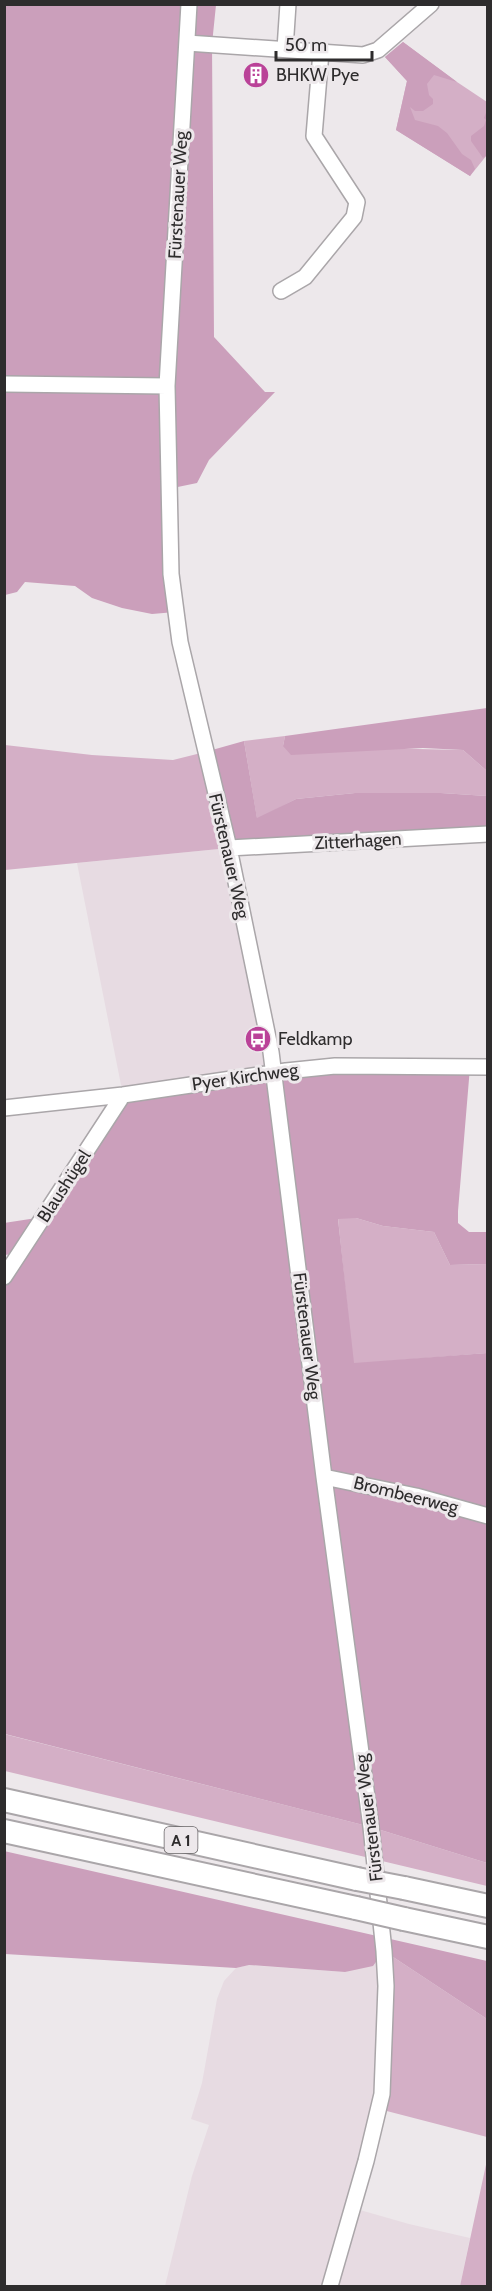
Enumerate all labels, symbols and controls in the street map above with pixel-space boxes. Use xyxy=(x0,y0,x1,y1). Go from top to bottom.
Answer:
scale bar xyxy=(276,24,372,62)
text: 50 m xyxy=(285,34,327,56)
building icon: BHKW Pye xyxy=(241,60,271,90)
place label: BHKW Pye xyxy=(276,64,359,86)
street label: Fürstenauer Weg xyxy=(164,129,192,260)
street label: Fürstenauer Weg xyxy=(204,791,254,922)
street label: Zitterhagen xyxy=(314,828,402,854)
bus stop icon: Feldkamp xyxy=(243,1024,273,1054)
place label: Feldkamp xyxy=(278,1028,352,1050)
street label: Pyer Kirchweg xyxy=(190,1059,301,1095)
street label: Blaushügel xyxy=(32,1145,96,1226)
street label: Fürstenauer Weg xyxy=(288,1271,326,1402)
street label: Brombeerweg xyxy=(351,1471,462,1519)
street label: Fürstenauer Weg xyxy=(350,1752,388,1883)
road number: A 1 xyxy=(164,1827,198,1853)

